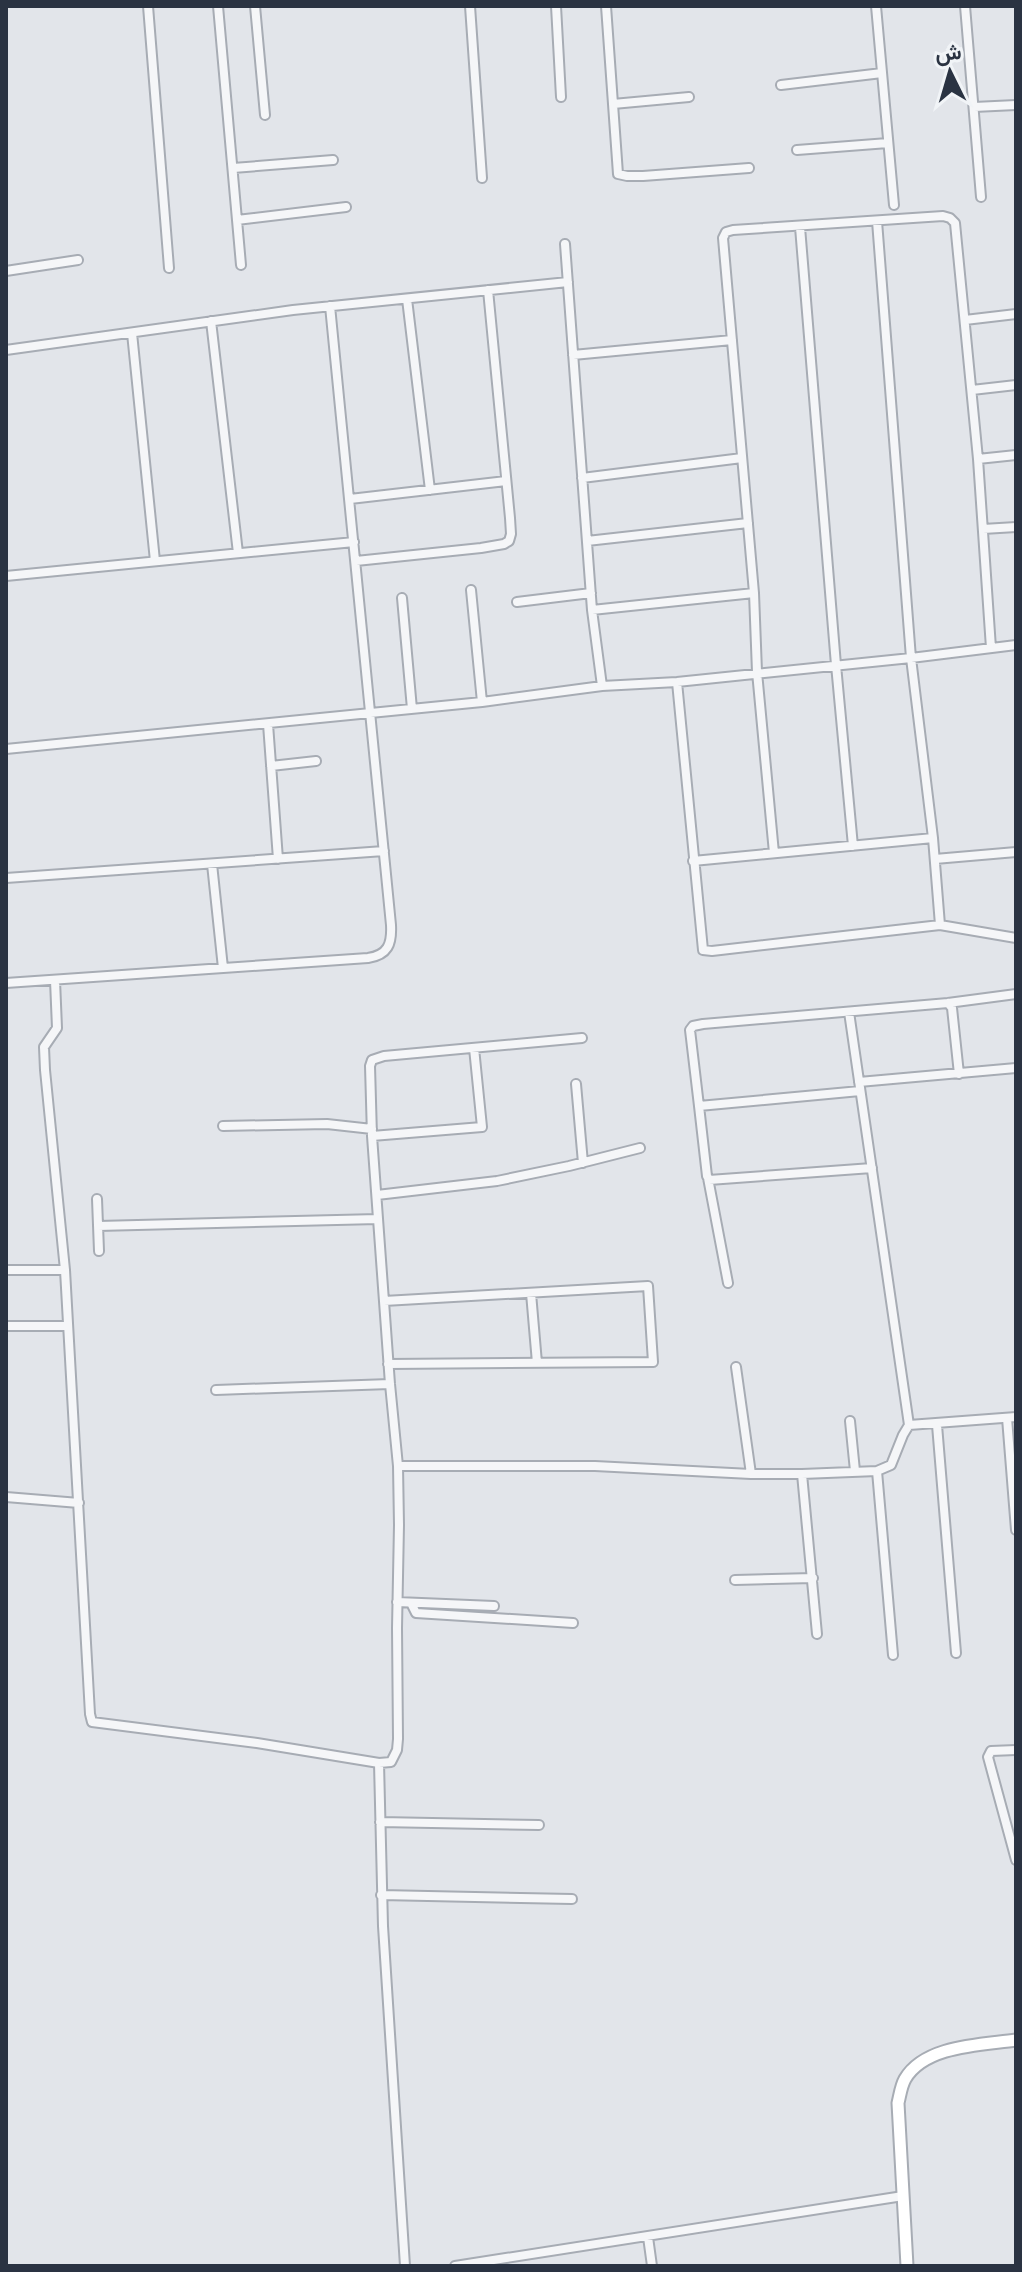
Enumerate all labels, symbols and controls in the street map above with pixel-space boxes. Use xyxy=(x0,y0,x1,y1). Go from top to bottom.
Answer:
north arrow xyxy=(910,32,990,112)
text: ش xyxy=(934,38,963,67)

